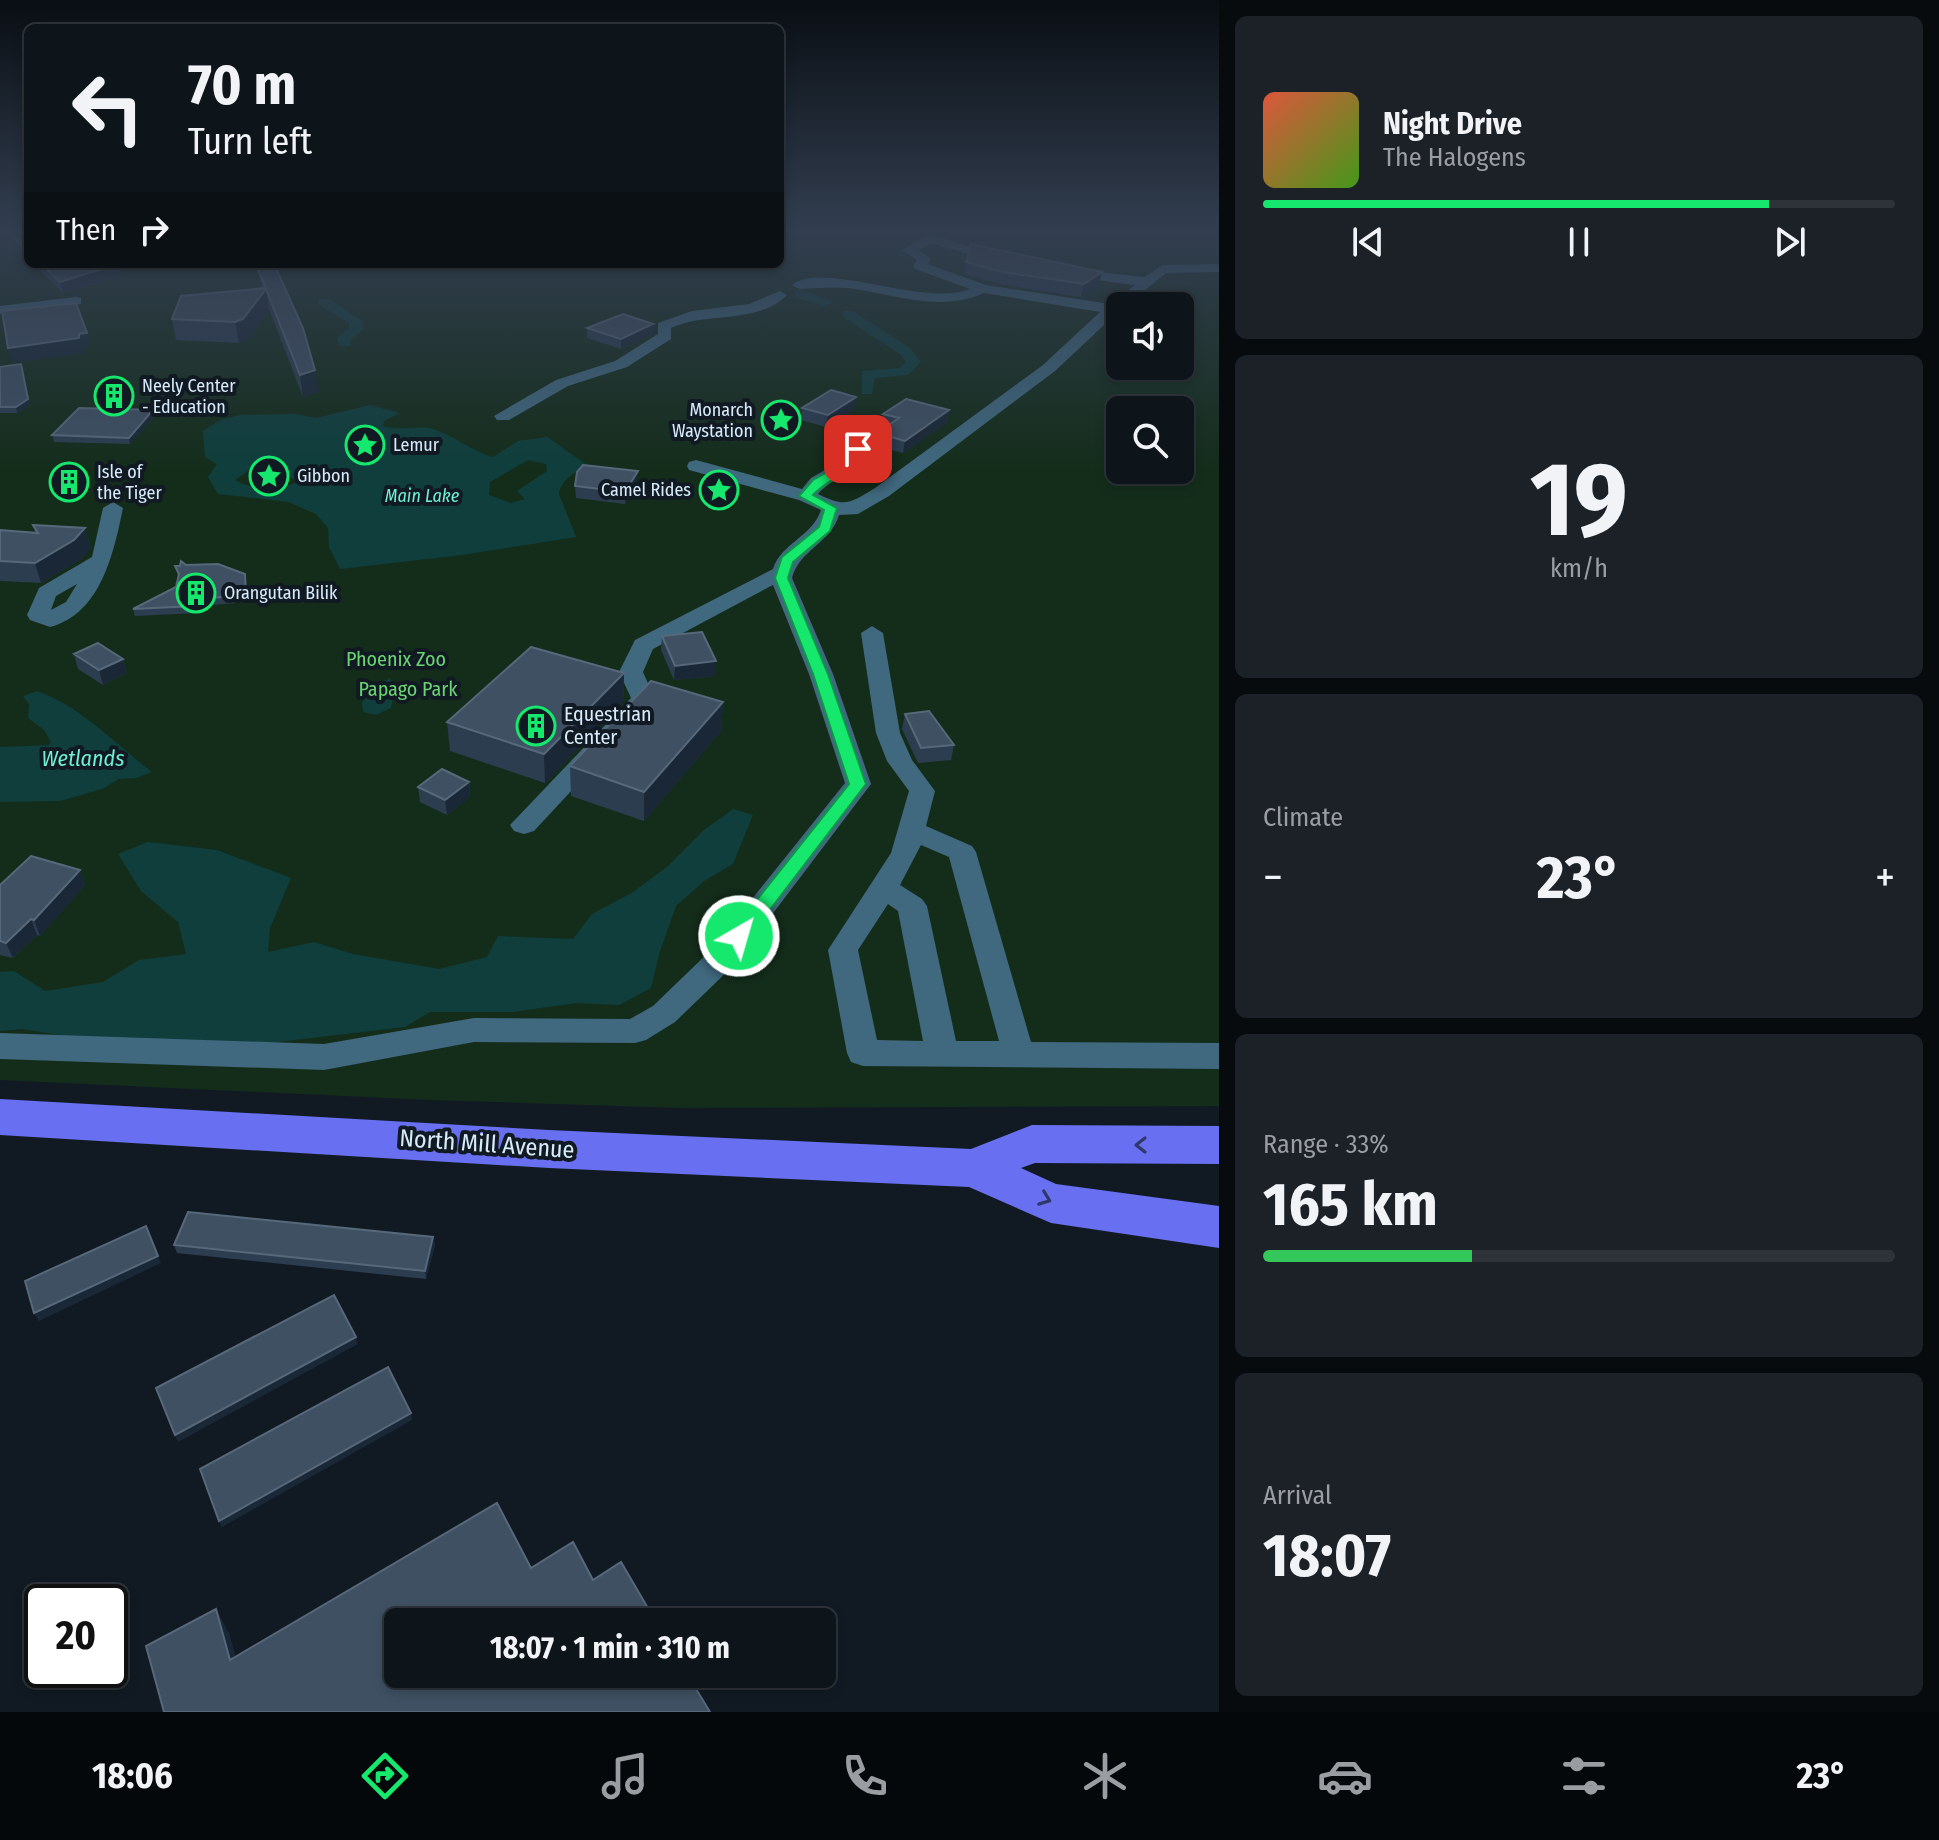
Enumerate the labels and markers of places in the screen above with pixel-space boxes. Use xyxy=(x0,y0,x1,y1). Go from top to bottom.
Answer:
building icon: Neely Center - Education xyxy=(93,375,135,417)
place label: Neely Center - Education xyxy=(142,375,236,418)
place label: Monarch Waystation xyxy=(672,399,753,442)
place icon: Monarch Waystation xyxy=(760,399,802,441)
pin xyxy=(824,415,892,483)
place icon: Lemur xyxy=(344,424,386,466)
place label: Lemur xyxy=(393,434,440,456)
place icon: Gibbon xyxy=(248,455,290,497)
building icon: Isle of the Tiger xyxy=(48,461,90,503)
place label: Isle of the Tiger xyxy=(97,461,162,504)
place label: Gibbon xyxy=(297,465,350,487)
place icon: Camel Rides xyxy=(698,469,740,511)
place label: Camel Rides xyxy=(601,479,691,501)
building icon: Orangutan Bilik xyxy=(175,572,217,614)
place label: Orangutan Bilik xyxy=(224,582,338,604)
place label: Equestrian Center xyxy=(564,702,651,749)
building icon: Equestrian Center xyxy=(515,705,557,747)

